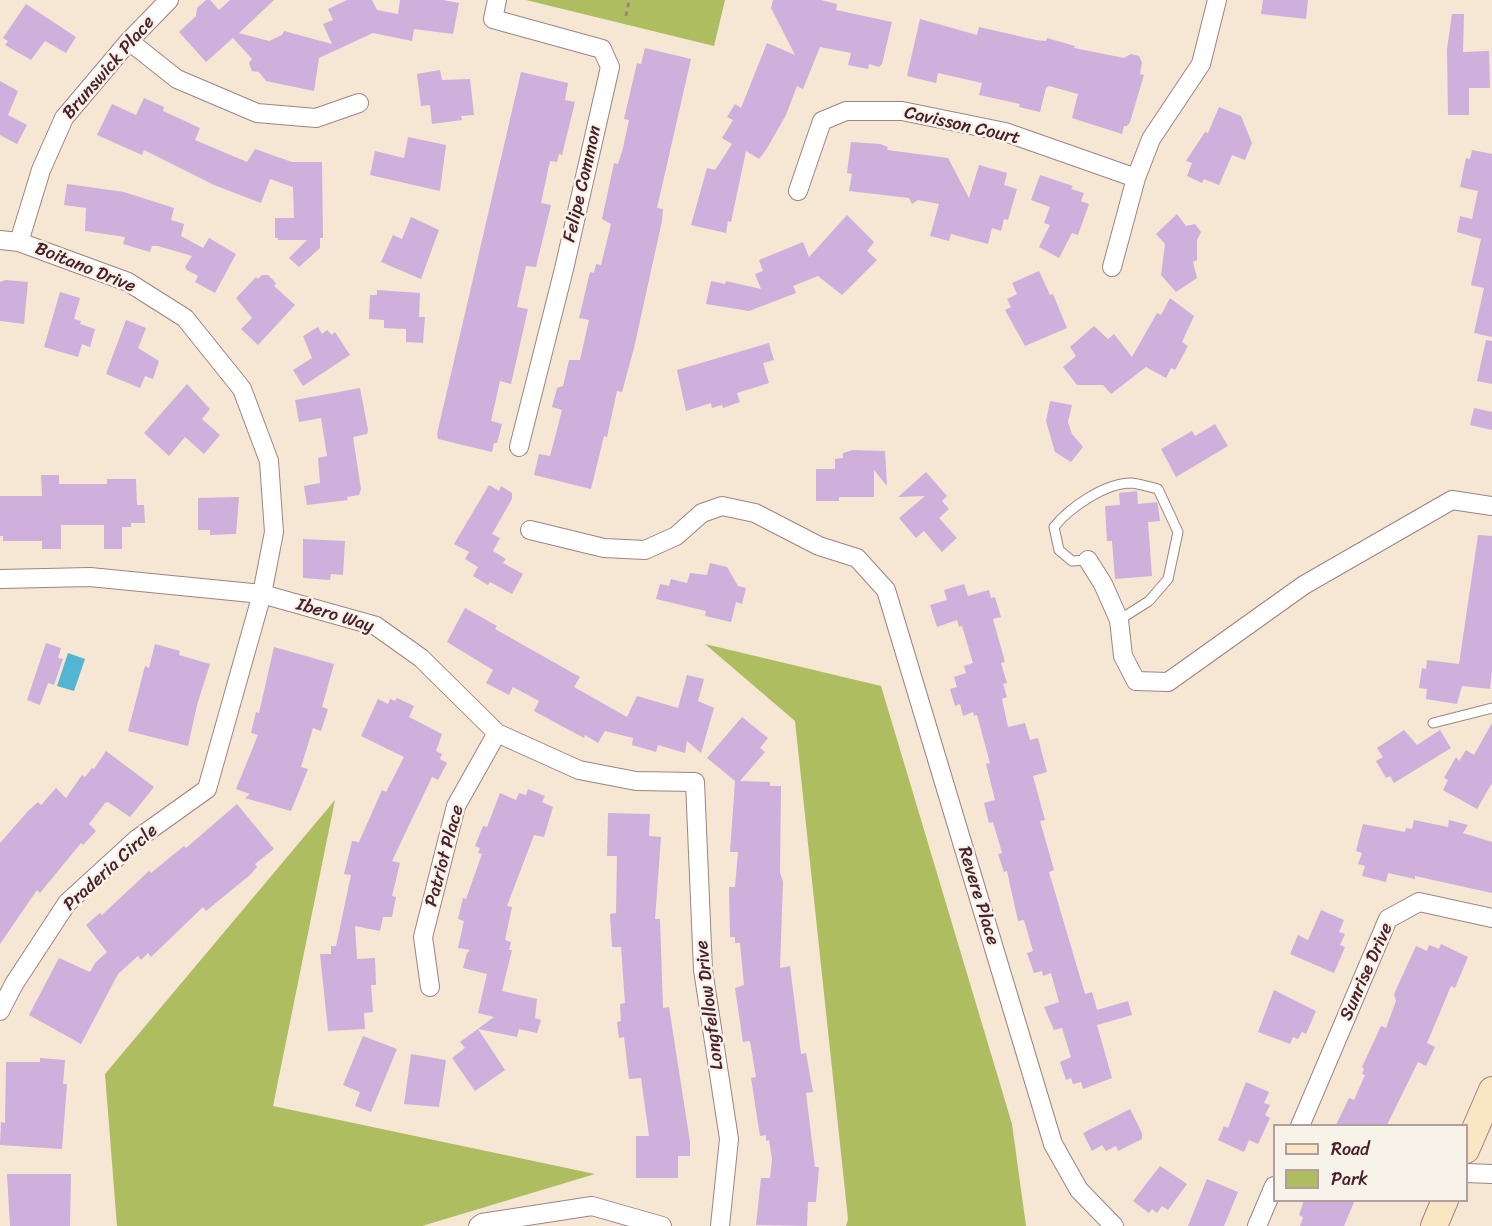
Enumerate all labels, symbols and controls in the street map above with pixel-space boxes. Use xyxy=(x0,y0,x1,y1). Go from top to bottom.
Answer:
street label: Brunswick Place xyxy=(58,12,160,124)
street label: Cavisson Court xyxy=(902,102,1022,150)
street label: Felipe Common xyxy=(559,124,607,244)
street label: Boitano Drive xyxy=(32,238,138,298)
street label: Ibero Way xyxy=(294,594,376,638)
street label: Patriot Place xyxy=(421,803,469,909)
street label: Praderia Circle xyxy=(60,820,162,916)
street label: Revere Place xyxy=(953,844,1003,948)
street label: Sunrise Drive xyxy=(1336,920,1398,1024)
street label: Longfellow Drive xyxy=(691,939,729,1071)
legend xyxy=(1273,1124,1468,1202)
text: Road xyxy=(1331,1133,1370,1165)
text: Park xyxy=(1331,1163,1368,1195)

